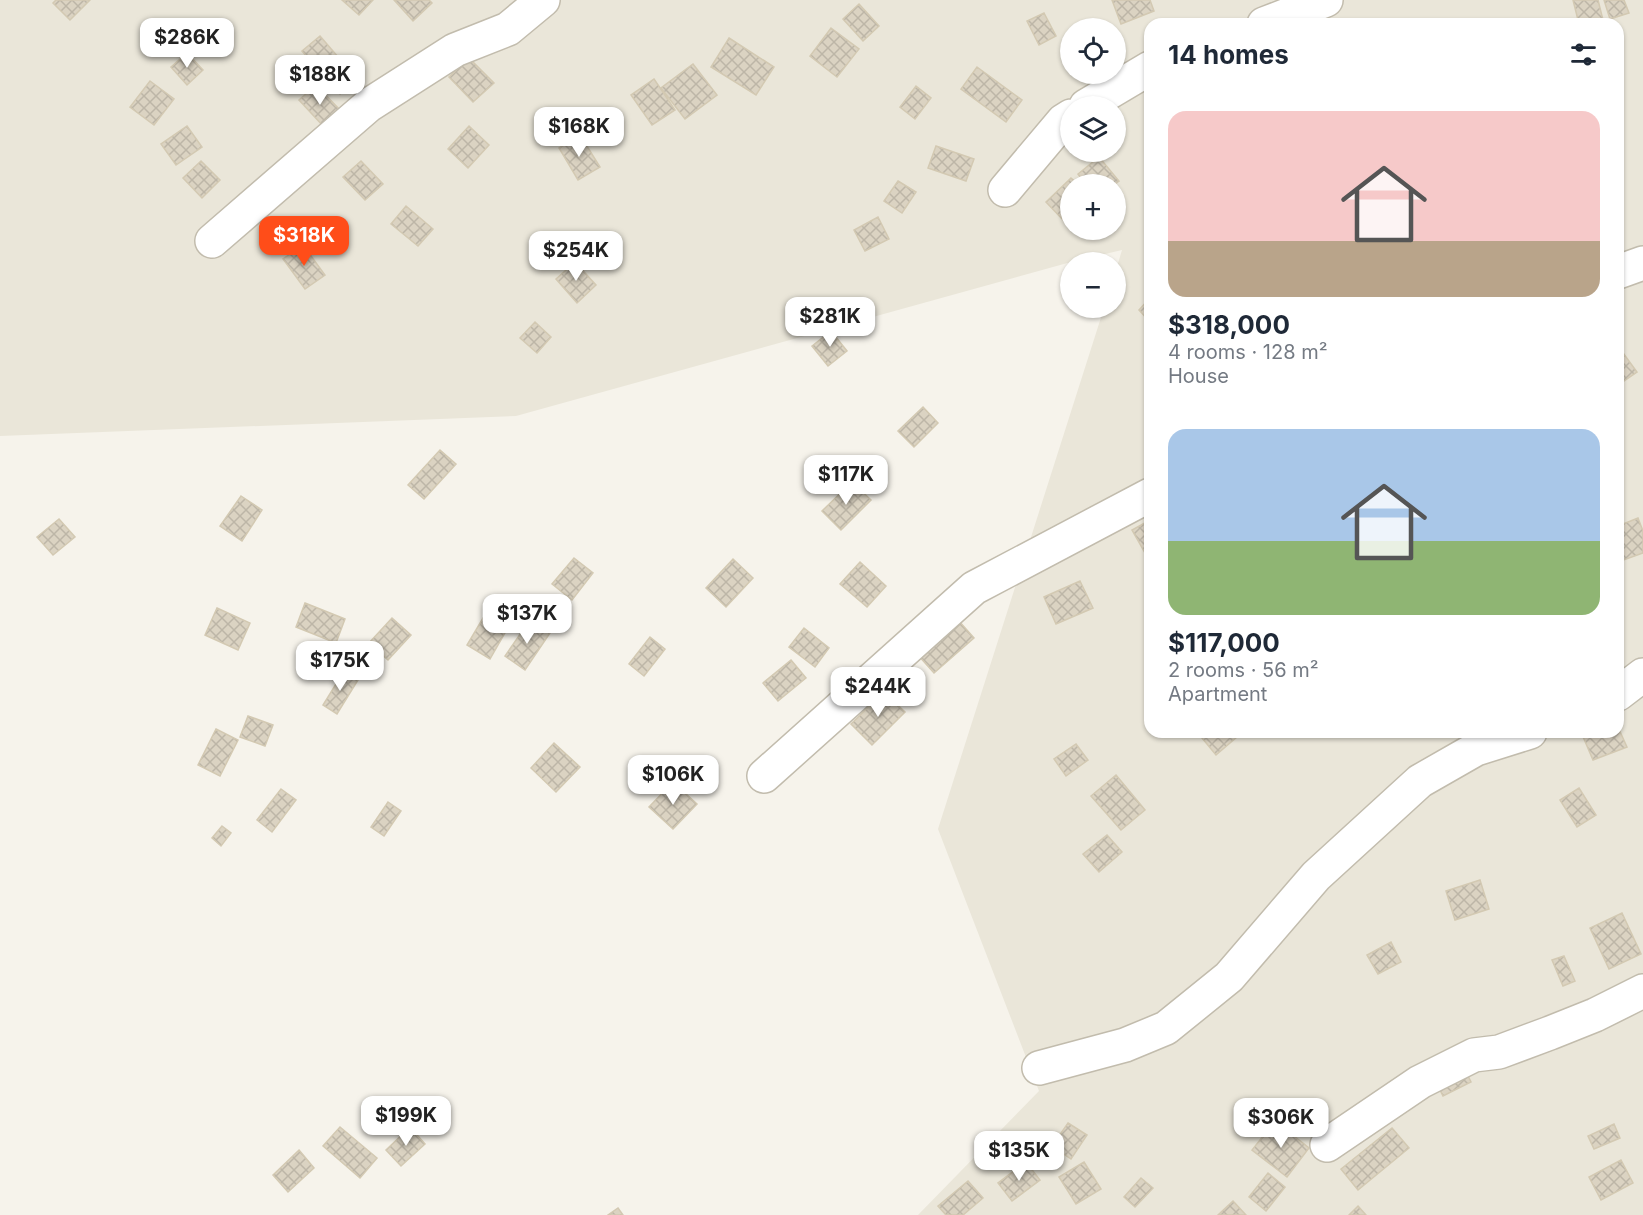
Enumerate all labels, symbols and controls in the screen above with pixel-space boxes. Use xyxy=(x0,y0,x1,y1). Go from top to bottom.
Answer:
pin: $286K xyxy=(145,18,229,69)
map controls xyxy=(1060,18,1126,318)
button: locate xyxy=(1060,18,1126,84)
text: $286K xyxy=(154,25,220,49)
icon: filters xyxy=(1567,38,1600,71)
text: 14 homes xyxy=(1168,39,1289,70)
pin: $188K xyxy=(278,55,362,106)
text: $188K xyxy=(289,62,351,86)
button: layers xyxy=(1060,96,1126,162)
pin: $168K xyxy=(537,107,621,158)
text: $168K xyxy=(548,114,610,138)
icon: home xyxy=(1330,150,1438,258)
button: + xyxy=(1060,174,1126,240)
pin: $318K xyxy=(262,216,346,267)
text: $318K xyxy=(273,223,335,247)
pin: $254K xyxy=(534,231,618,282)
text: $254K xyxy=(543,238,609,262)
button: − xyxy=(1060,252,1126,318)
pin: $281K xyxy=(788,297,872,348)
text: $281K xyxy=(799,304,861,328)
text: $318,000 xyxy=(1168,309,1290,340)
text: 4 rooms · 128 m² xyxy=(1168,340,1328,364)
text: House xyxy=(1168,364,1229,388)
pin: $117K xyxy=(804,455,888,506)
text: $117K xyxy=(818,462,874,486)
icon: home xyxy=(1330,468,1438,576)
pin: $137K xyxy=(485,594,569,645)
text: $137K xyxy=(497,601,557,625)
text: $117,000 xyxy=(1168,627,1280,658)
pin: $175K xyxy=(298,641,382,692)
text: $175K xyxy=(310,648,370,672)
text: 2 rooms · 56 m² xyxy=(1168,658,1319,682)
pin: $244K xyxy=(836,667,920,718)
text: $244K xyxy=(845,674,911,698)
text: Apartment xyxy=(1168,682,1267,706)
pin: $106K xyxy=(631,755,715,806)
text: $106K xyxy=(642,762,704,786)
pin: $199K xyxy=(364,1096,448,1147)
pin: $306K xyxy=(1239,1098,1323,1149)
text: $199K xyxy=(375,1103,437,1127)
text: $306K xyxy=(1248,1105,1314,1129)
pin: $135K xyxy=(977,1131,1061,1182)
text: $135K xyxy=(988,1138,1050,1162)

